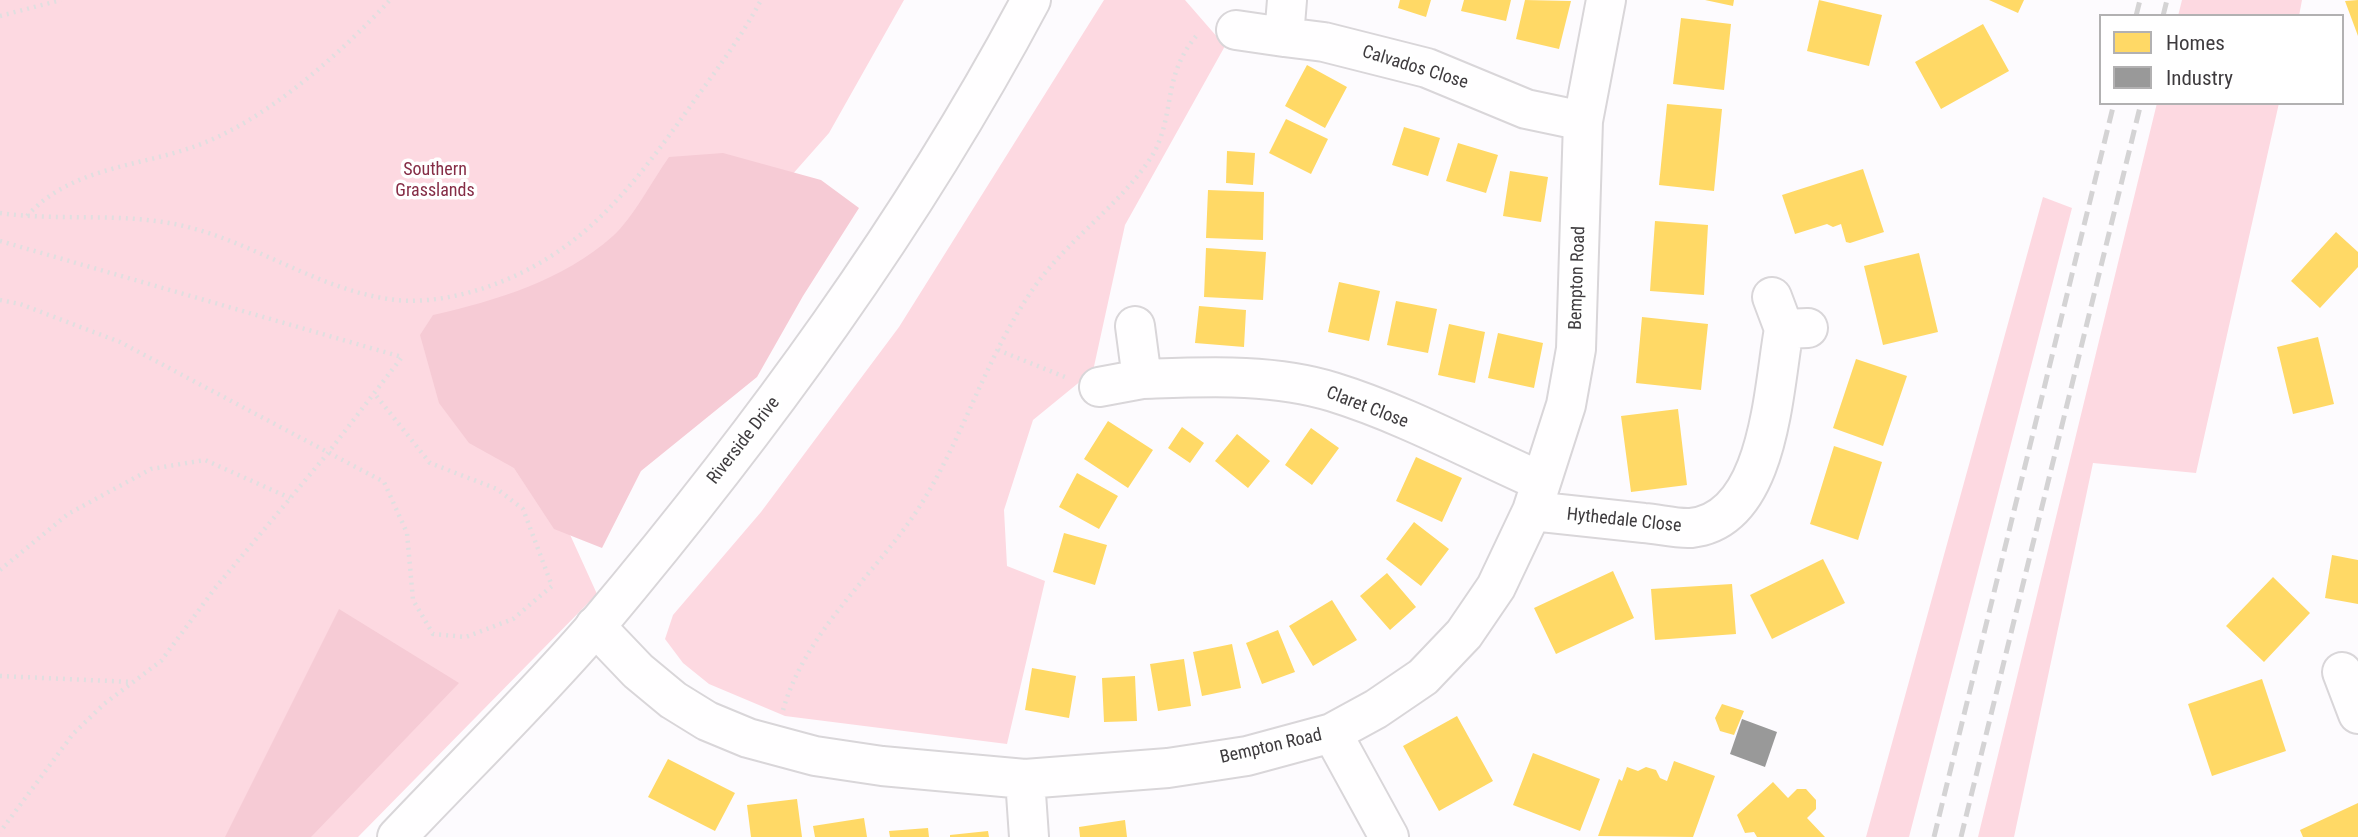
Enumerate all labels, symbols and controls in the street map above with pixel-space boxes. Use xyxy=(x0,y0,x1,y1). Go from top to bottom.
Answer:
legend xyxy=(2099,14,2344,105)
text: Homes xyxy=(2166,31,2225,55)
street label: Calvados Close xyxy=(1360,42,1470,94)
text: Industry xyxy=(2166,66,2233,90)
park label: Southern Grasslands xyxy=(395,159,475,202)
street label: Bempton Road xyxy=(1565,226,1591,330)
street label: Claret Close xyxy=(1323,382,1411,434)
street label: Riverside Drive xyxy=(703,393,785,489)
street label: Hythedale Close xyxy=(1565,504,1683,538)
street label: Bempton Road xyxy=(1218,725,1324,769)

